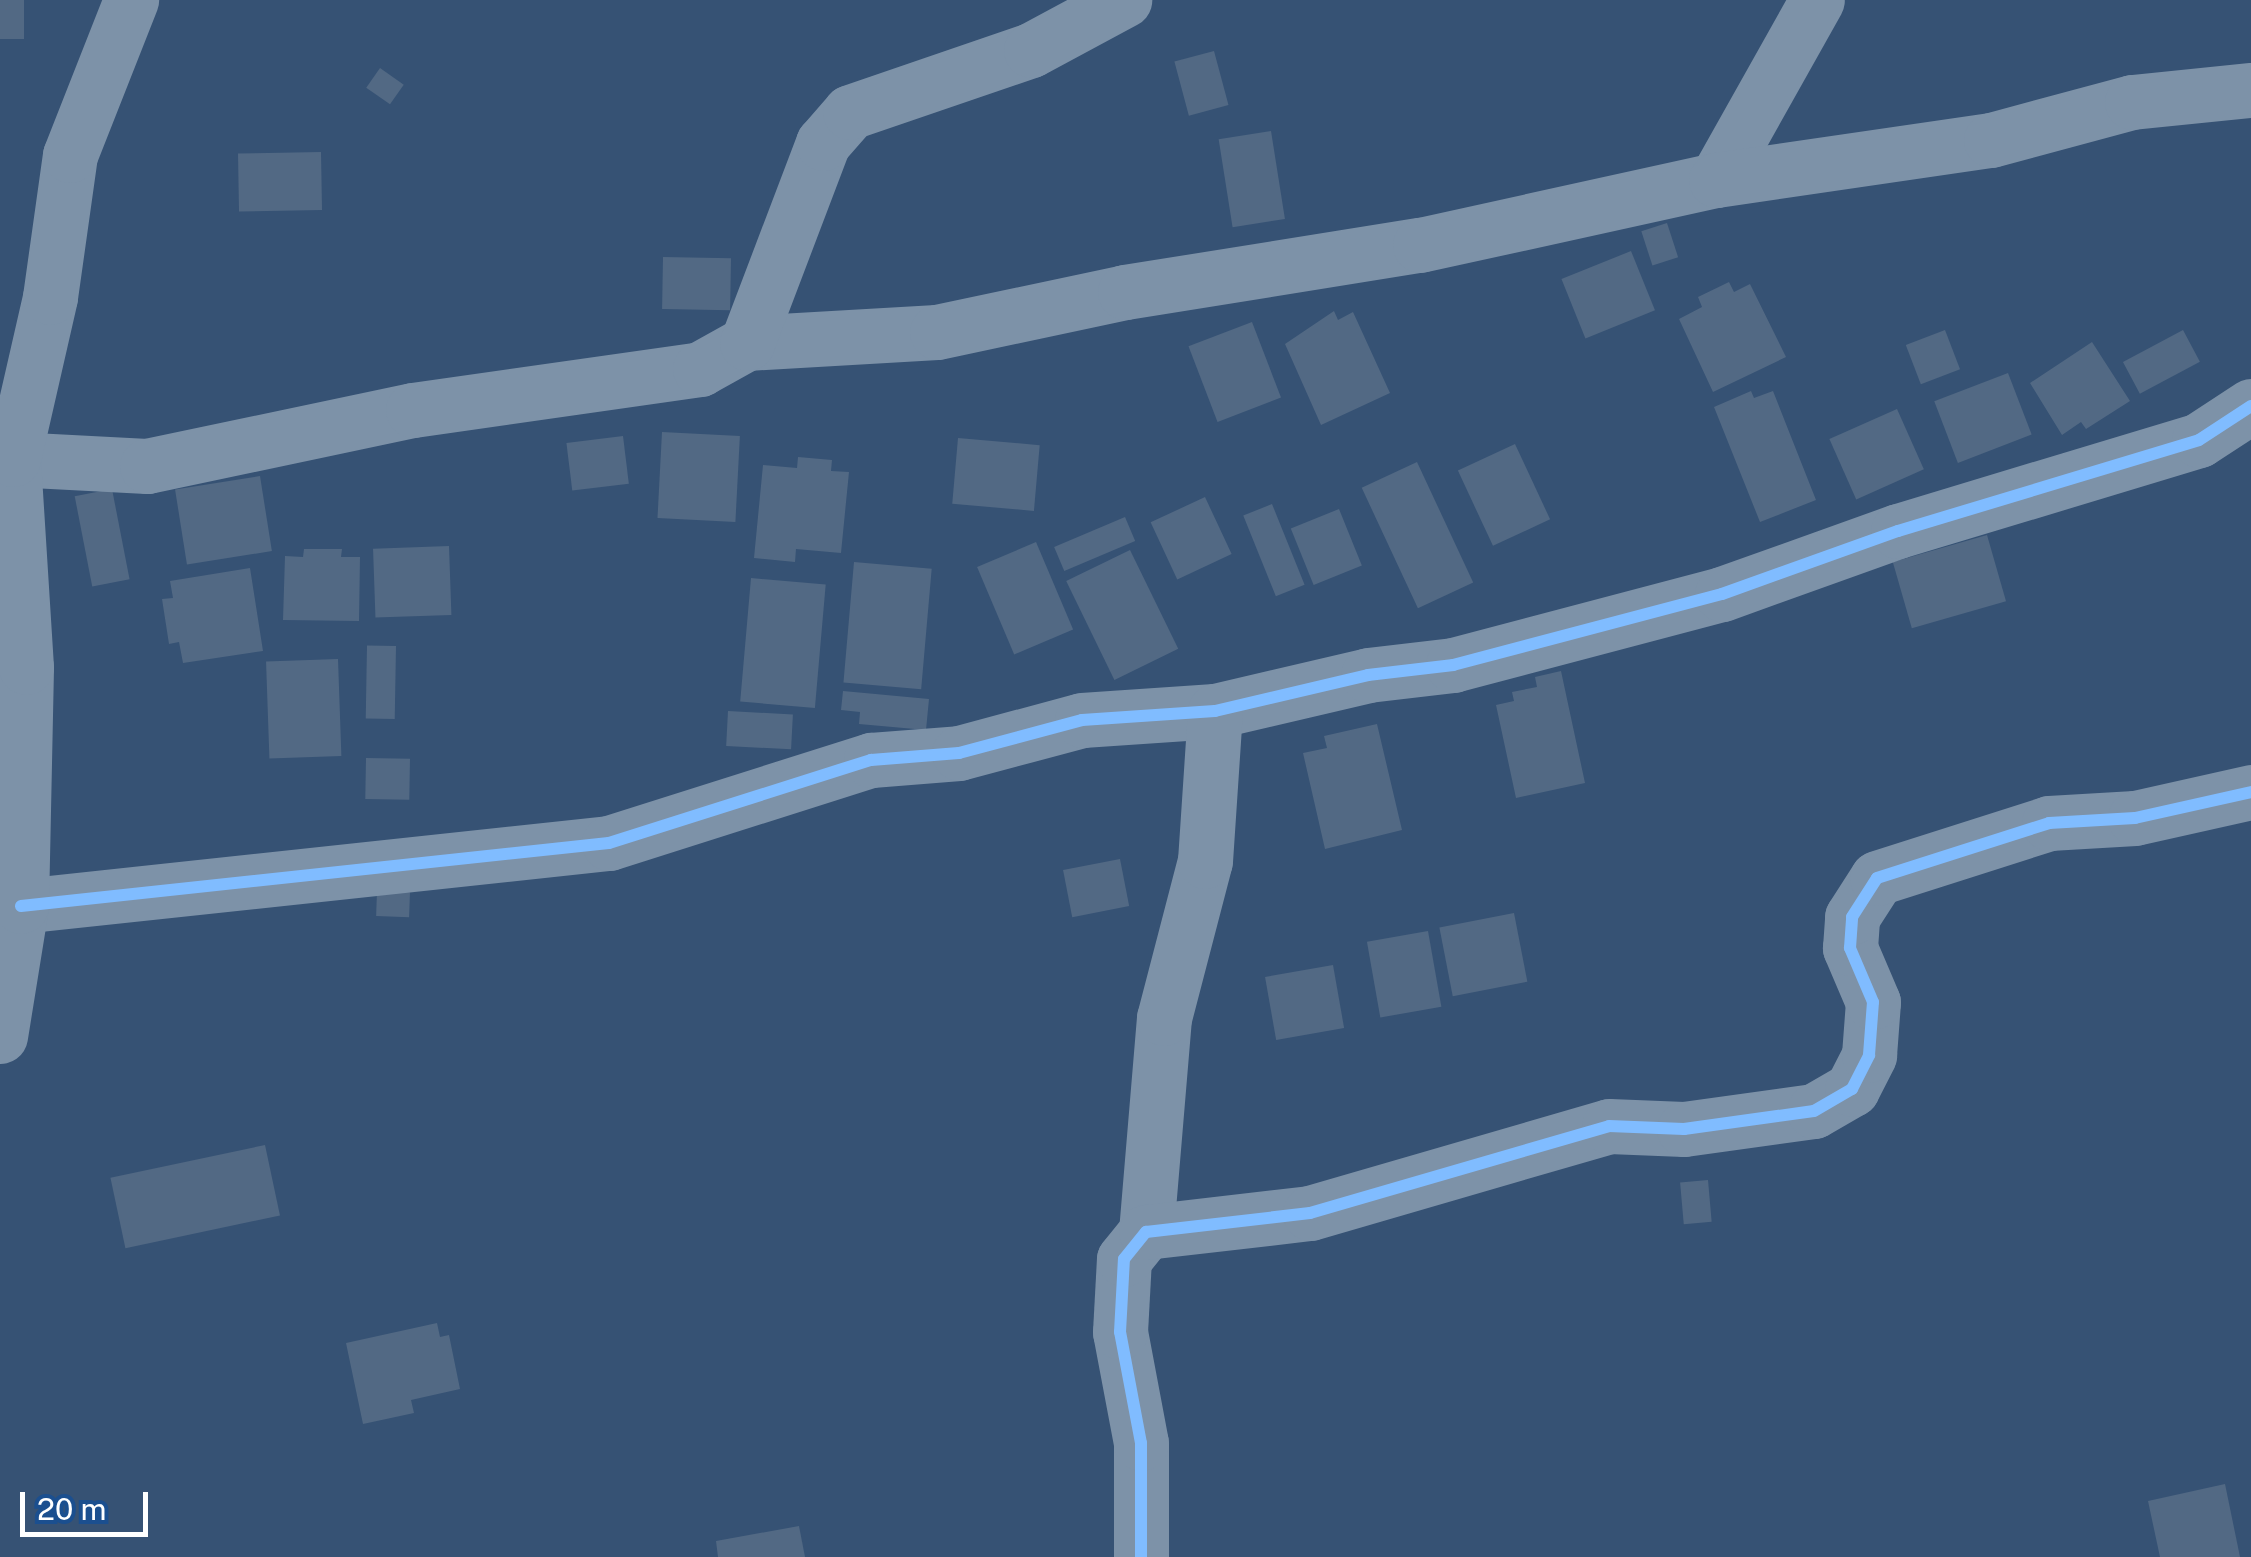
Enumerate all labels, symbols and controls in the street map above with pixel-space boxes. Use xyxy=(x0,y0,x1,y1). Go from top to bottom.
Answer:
scale bar xyxy=(25,1472,152,1534)
text: 20 m xyxy=(37,1491,106,1527)

